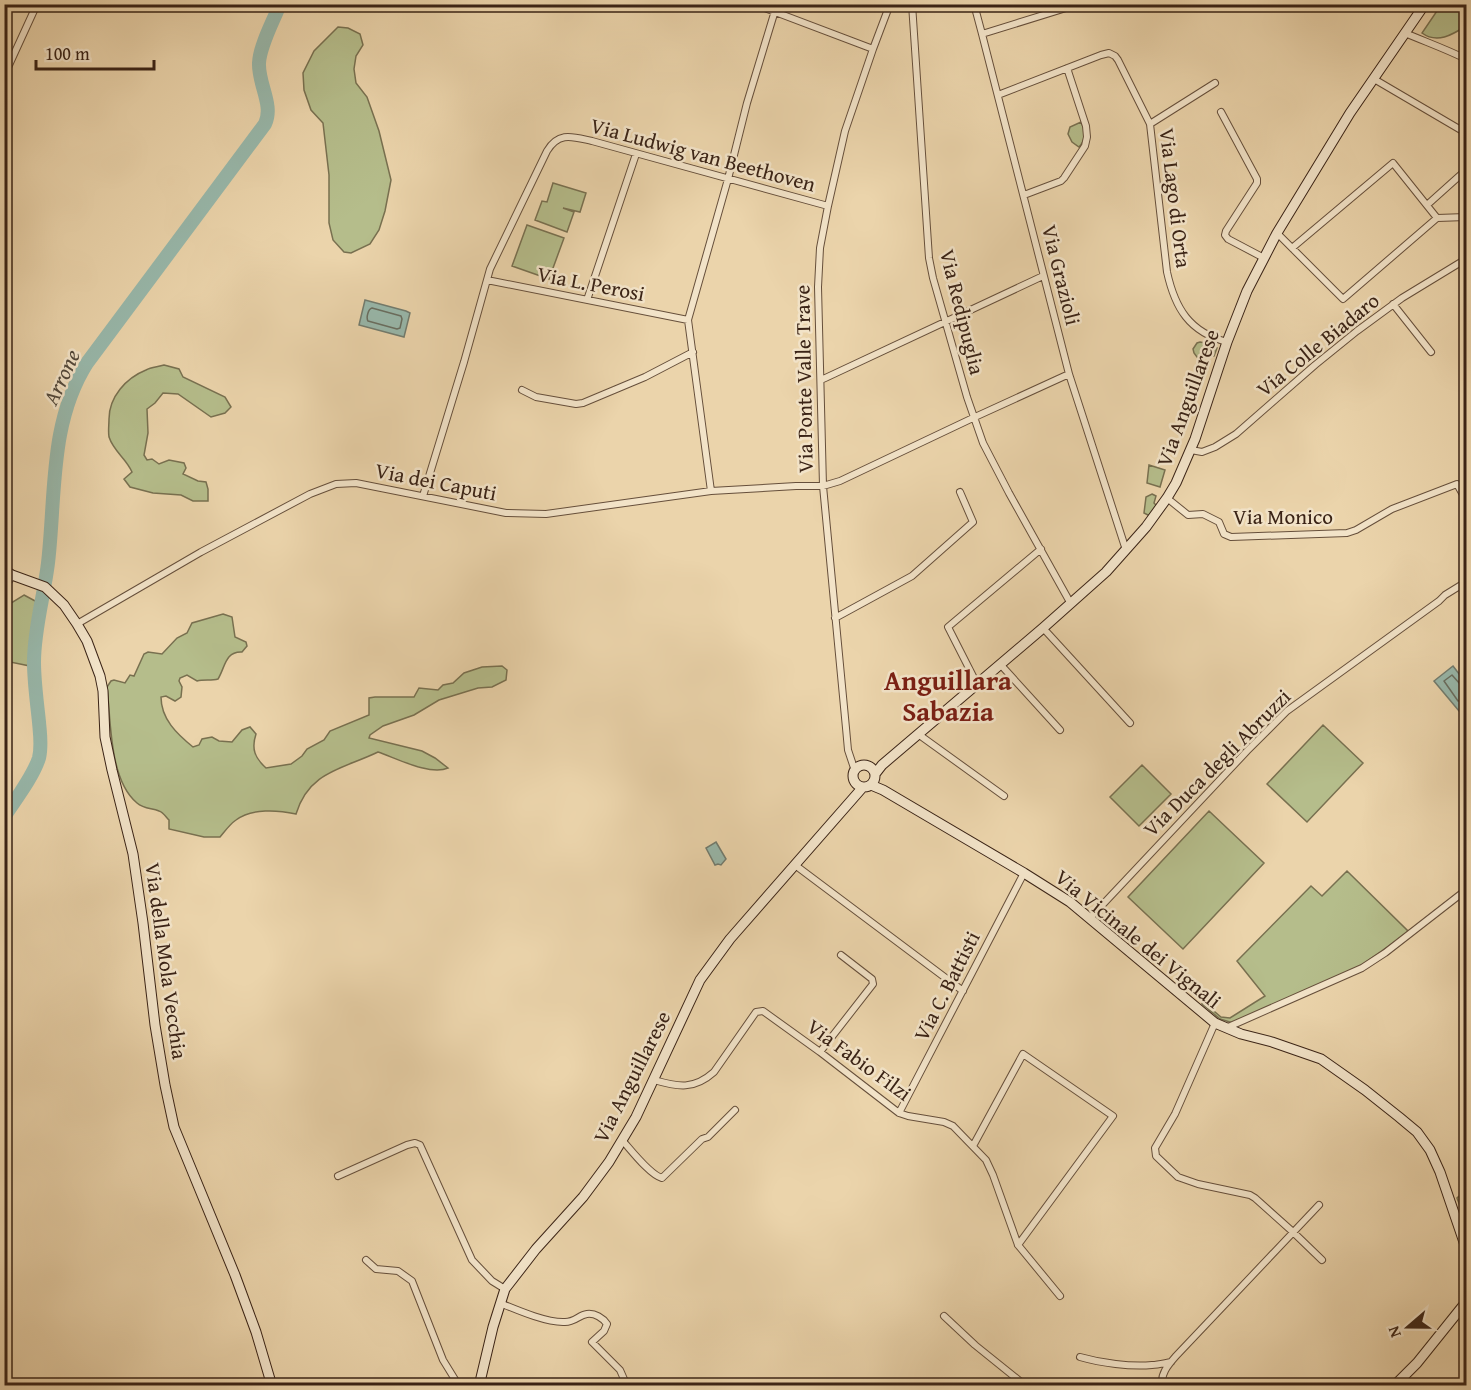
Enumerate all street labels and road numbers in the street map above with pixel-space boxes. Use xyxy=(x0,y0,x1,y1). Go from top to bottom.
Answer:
street label: Via Ludwig van Beethoven xyxy=(587,110,819,200)
street label: Via Lago di Orta xyxy=(1152,126,1199,270)
street label: Via Grazioli xyxy=(1034,221,1089,328)
street label: Via Redipuglia xyxy=(932,246,993,378)
street label: Via L. Perosi xyxy=(535,258,647,309)
street label: Via Ponte Valle Trave xyxy=(786,284,821,473)
street label: Via Colle Biadaro xyxy=(1249,285,1386,404)
street label: Via Anguillarese xyxy=(1148,324,1227,471)
street label: Via dei Caputi xyxy=(373,455,500,508)
street label: Via Monico xyxy=(1233,501,1333,532)
street label: Via Duca degli Abruzzi xyxy=(1136,682,1298,844)
street label: Via della Mola Vecchia xyxy=(137,861,196,1061)
street label: Via Vicinale dei Vignali xyxy=(1048,862,1228,1016)
street label: Via C. Battisti xyxy=(906,925,988,1046)
street label: Via Anguillarese xyxy=(585,1005,678,1148)
street label: Via Fabio Filzi xyxy=(801,1011,918,1108)

